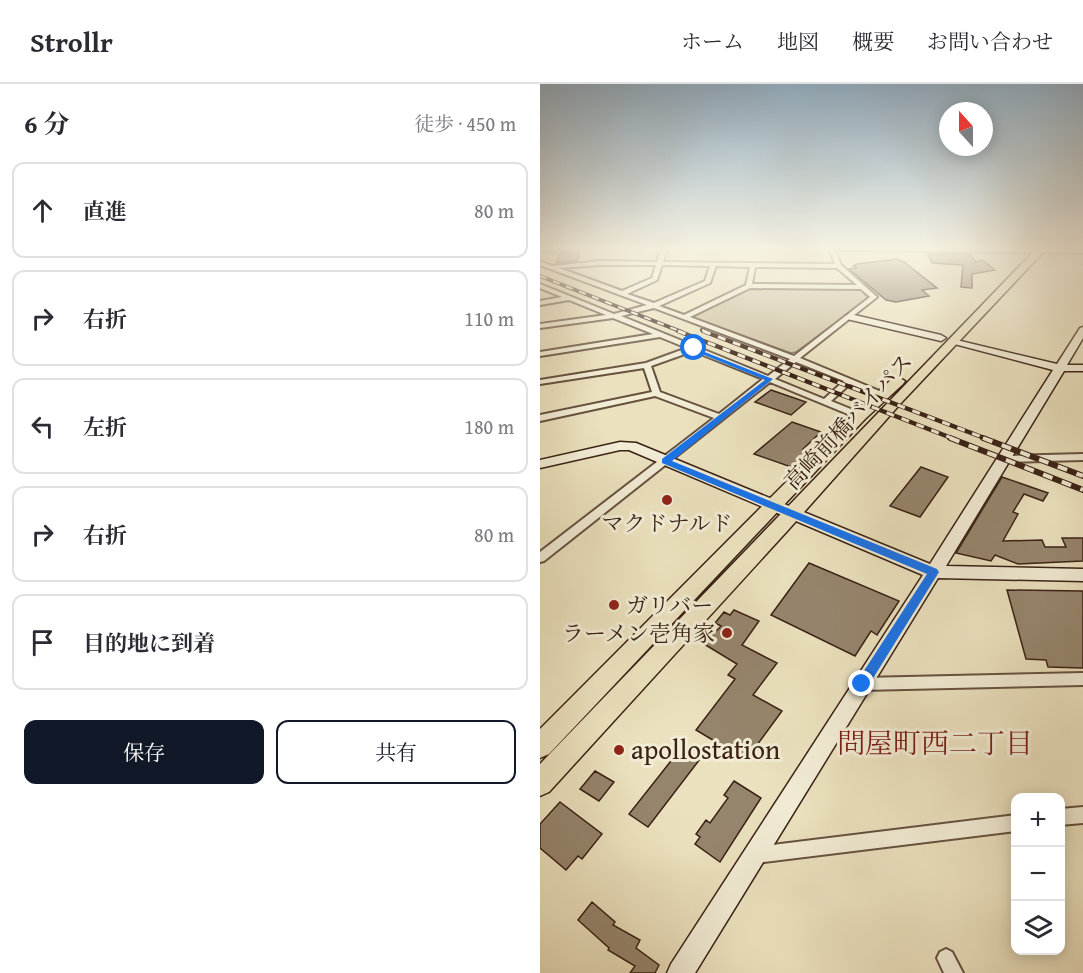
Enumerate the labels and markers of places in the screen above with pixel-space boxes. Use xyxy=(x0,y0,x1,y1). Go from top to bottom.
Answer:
marker: マクドナルド xyxy=(660,493,674,507)
place label: マクドナルド xyxy=(602,507,732,539)
place label: ガリバー xyxy=(626,589,713,621)
marker: ガリバー xyxy=(607,598,621,612)
place label: ラーメン壱角家 xyxy=(562,617,715,649)
marker: ラーメン壱角家 xyxy=(720,626,734,640)
place label: apollostation xyxy=(631,729,780,769)
marker: apollostation xyxy=(612,743,626,757)

